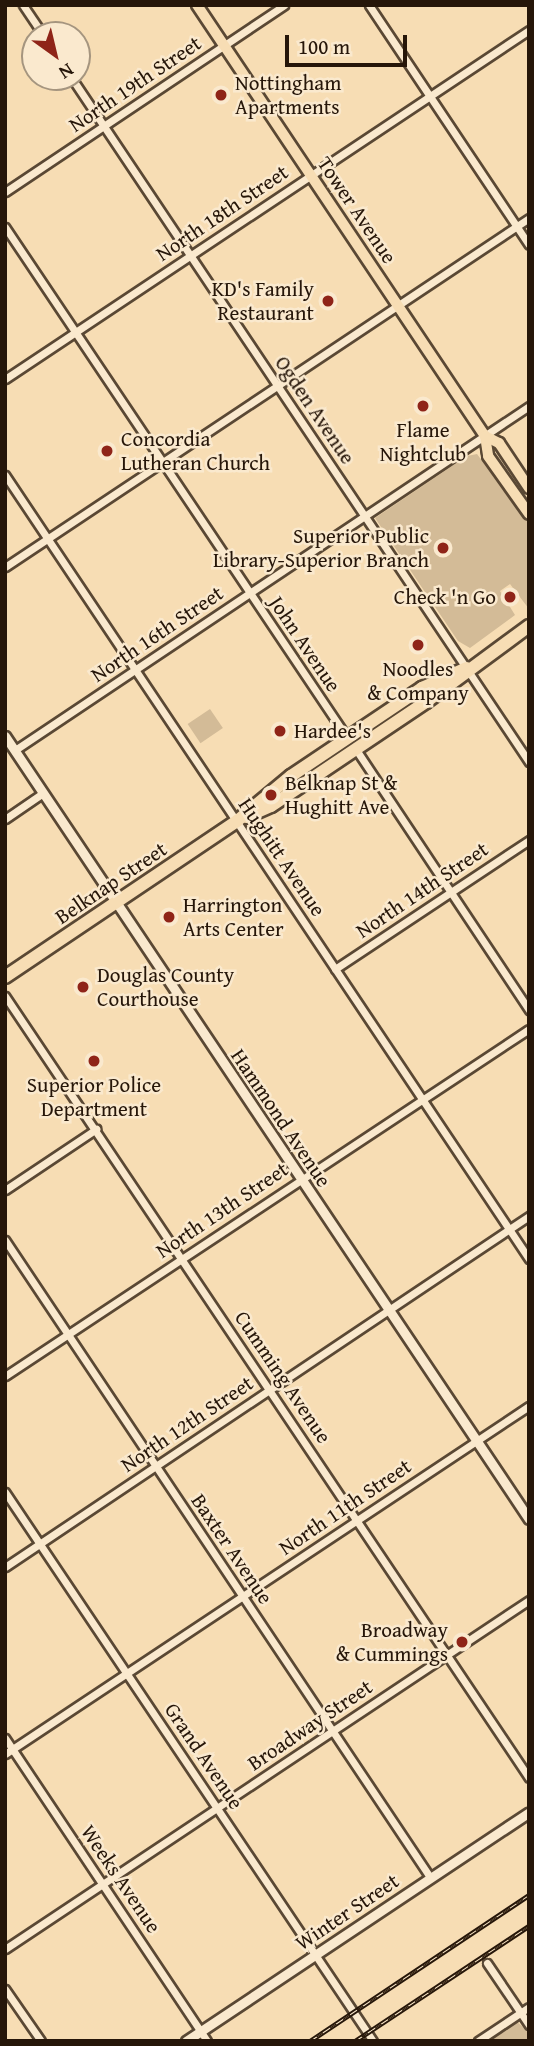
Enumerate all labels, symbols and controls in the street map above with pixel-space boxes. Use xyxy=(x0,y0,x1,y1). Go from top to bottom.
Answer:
north arrow xyxy=(21,21,91,91)
scale bar xyxy=(289,21,412,65)
street label: North 19th Street xyxy=(64,30,206,138)
text: 100 m xyxy=(298,31,350,62)
place label: Nottingham Apartments xyxy=(235,70,341,120)
marker: Nottingham Apartments xyxy=(213,87,229,103)
street label: Tower Avenue xyxy=(312,152,402,268)
street label: North 18th Street xyxy=(151,159,293,267)
place label: KD's Family Restaurant xyxy=(212,276,314,326)
marker: KD's Family Restaurant xyxy=(320,293,336,309)
street label: Ogden Avenue xyxy=(270,351,360,469)
marker: Flame Nightclub xyxy=(415,398,431,414)
place label: Flame Nightclub xyxy=(380,417,466,467)
place label: Concordia Lutheran Church xyxy=(121,426,270,476)
marker: Concordia Lutheran Church xyxy=(99,443,115,459)
place label: Superior Public Library-Superior Branch xyxy=(213,523,429,573)
marker: Superior Public Library-Superior Branch xyxy=(435,540,451,556)
street label: North 16th Street xyxy=(86,580,228,688)
place label: Check 'n Go xyxy=(394,584,496,610)
marker: Check 'n Go xyxy=(502,589,518,605)
street label: John Avenue xyxy=(264,591,346,697)
marker: Noodles & Company xyxy=(410,637,426,653)
place label: Noodles & Company xyxy=(367,656,469,706)
place label: Hardee's xyxy=(294,718,371,744)
marker: Hardee's xyxy=(272,723,288,739)
place label: Belknap St & Hughitt Ave xyxy=(285,770,397,820)
marker: Belknap St & Hughitt Ave xyxy=(263,787,279,803)
street label: Hughitt Avenue xyxy=(233,793,331,921)
street label: Belknap Street xyxy=(50,836,172,930)
street label: North 14th Street xyxy=(351,836,493,944)
place label: Harrington Arts Center xyxy=(183,892,284,942)
marker: Harrington Arts Center xyxy=(161,909,177,925)
place label: Douglas County Courthouse xyxy=(97,962,234,1012)
marker: Douglas County Courthouse xyxy=(75,979,91,995)
street label: Hammond Avenue xyxy=(226,1044,336,1192)
marker: Superior Police Department xyxy=(86,1053,102,1069)
place label: Superior Police Department xyxy=(27,1072,161,1122)
street label: North 13th Street xyxy=(151,1156,293,1264)
street label: Cumming Avenue xyxy=(229,1306,337,1448)
street label: North 12th Street xyxy=(116,1370,258,1478)
street label: North 11th Street xyxy=(274,1453,416,1561)
street label: Baxter Avenue xyxy=(186,1489,278,1609)
place label: Broadway & Cummings xyxy=(336,1617,448,1667)
marker: Broadway & Cummings xyxy=(454,1634,470,1650)
street label: Broadway Street xyxy=(243,1674,377,1776)
street label: Grand Avenue xyxy=(159,1698,249,1814)
street label: Weeks Avenue xyxy=(76,1820,166,1938)
street label: Winter Street xyxy=(291,1868,403,1956)

